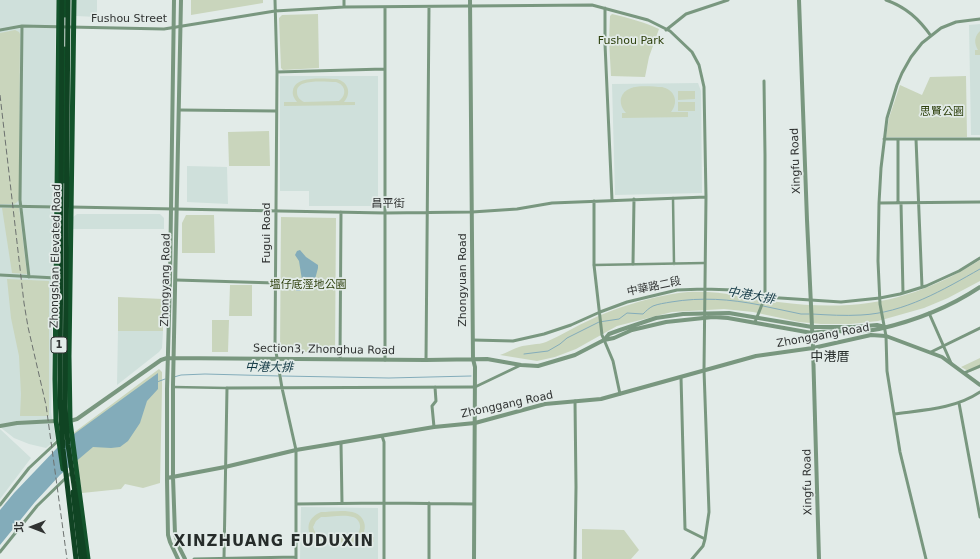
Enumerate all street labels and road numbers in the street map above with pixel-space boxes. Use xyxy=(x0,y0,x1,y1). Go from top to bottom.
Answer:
street label: Fushou Street xyxy=(91,12,167,26)
street label: Xingfu Road xyxy=(788,128,804,194)
street label: Zhongshan Elevated Road xyxy=(48,184,64,328)
street label: 昌平街 xyxy=(372,197,404,211)
street label: Fugui Road xyxy=(260,203,274,263)
street label: Zhongyang Road xyxy=(159,233,173,327)
street label: Zhongyuan Road xyxy=(456,233,470,327)
street label: 中華路二段 xyxy=(626,275,682,299)
street label: Zhonggang Road xyxy=(776,321,870,351)
road number: 1 xyxy=(51,337,67,353)
street label: Section3, Zhonghua Road xyxy=(253,342,395,358)
street label: Zhonggang Road xyxy=(460,389,554,421)
street label: Xingfu Road xyxy=(801,449,815,515)

